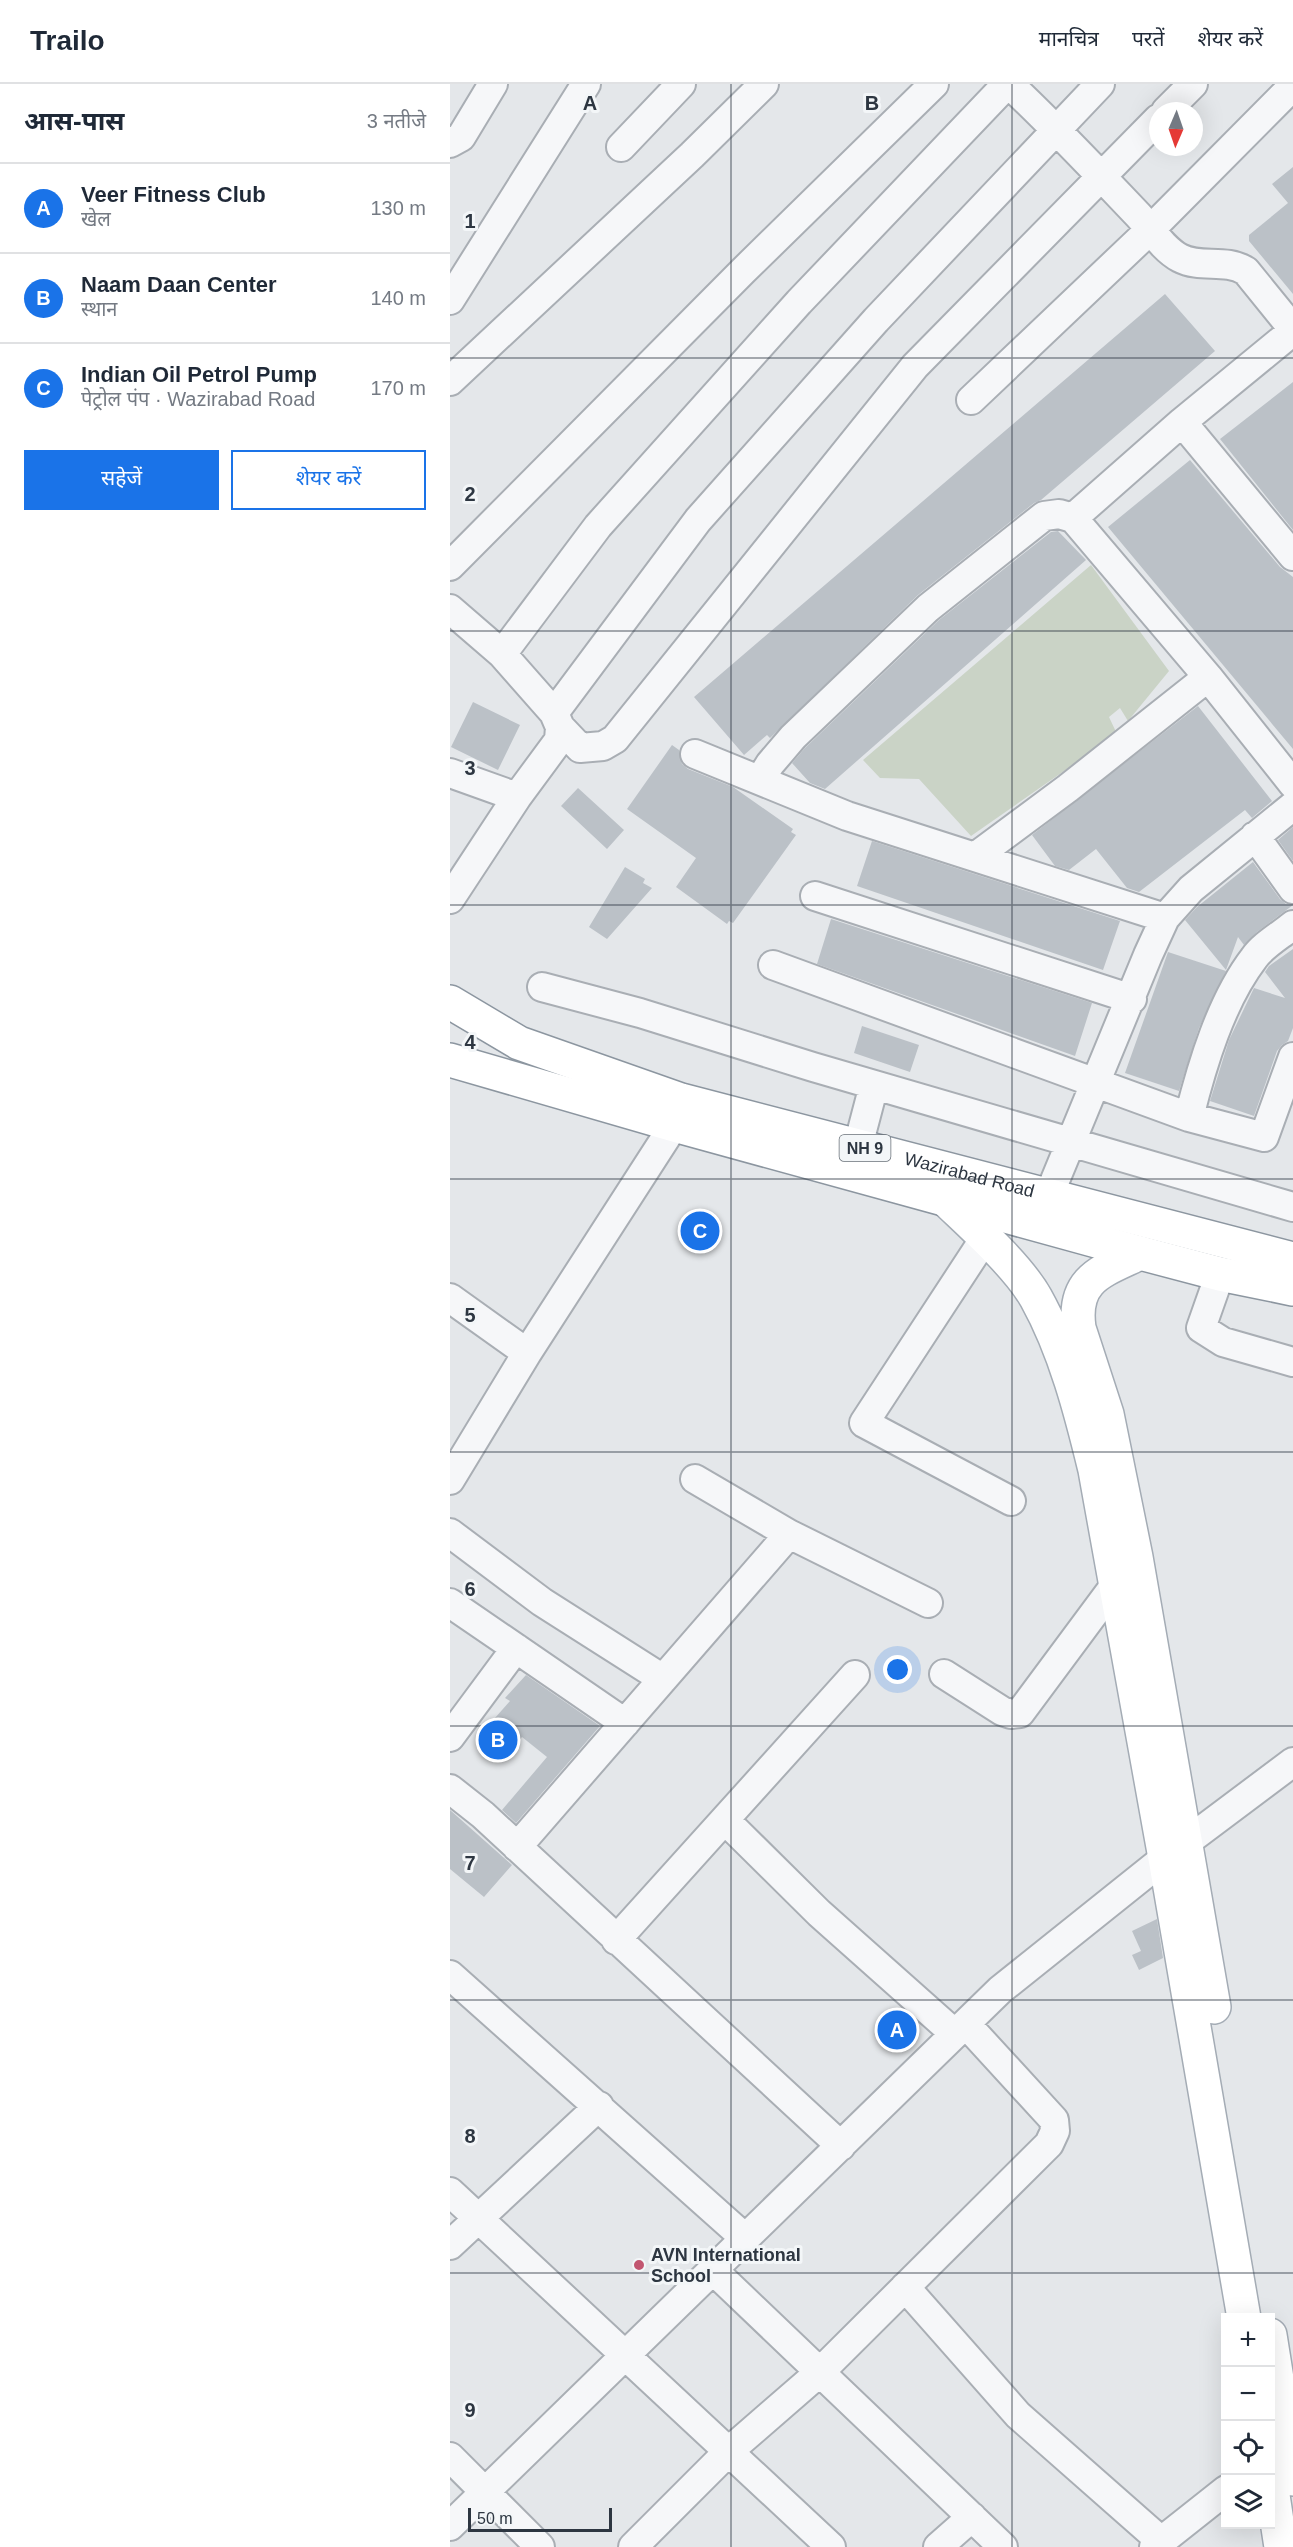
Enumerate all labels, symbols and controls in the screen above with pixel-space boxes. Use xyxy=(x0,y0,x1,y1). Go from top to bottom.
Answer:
text: Trailo xyxy=(30,25,105,56)
text: मानचित्र xyxy=(1039,27,1099,50)
text: परतें xyxy=(1132,27,1164,50)
text: शेयर करें xyxy=(1197,27,1263,50)
text: A xyxy=(583,92,597,114)
text: B xyxy=(865,92,879,114)
north arrow xyxy=(1149,102,1203,156)
text: आस-पास xyxy=(24,106,124,136)
text: 3 नतीजे xyxy=(367,110,426,132)
text: Veer Fitness Club xyxy=(81,182,266,207)
text: A xyxy=(36,197,51,219)
text: 130 m xyxy=(370,197,426,219)
text: खेल xyxy=(81,208,111,230)
text: 1 xyxy=(464,210,476,232)
text: Naam Daan Center xyxy=(81,272,277,297)
text: B xyxy=(36,287,51,309)
text: 140 m xyxy=(370,287,426,309)
text: स्थान xyxy=(81,298,117,320)
text: Indian Oil Petrol Pump xyxy=(81,362,317,387)
text: C xyxy=(36,377,51,399)
text: 170 m xyxy=(370,377,426,399)
text: पेट्रोल पंप · Wazirabad Road xyxy=(81,388,315,410)
button: सहेजें xyxy=(24,450,219,510)
button: शेयर करें xyxy=(231,450,426,510)
text: 2 xyxy=(464,483,476,505)
text: 3 xyxy=(464,757,476,779)
text: 4 xyxy=(464,1031,476,1053)
road number: NH 9 xyxy=(840,1135,890,1161)
street label: Wazirabad Road xyxy=(902,1148,1037,1201)
pin: C xyxy=(680,1208,720,1254)
text: 5 xyxy=(464,1304,476,1326)
text: 6 xyxy=(464,1578,476,1600)
your location xyxy=(883,1655,912,1684)
pin: B xyxy=(478,1718,518,1762)
text: 7 xyxy=(464,1852,476,1874)
pin: A xyxy=(878,2008,916,2052)
text: 8 xyxy=(464,2125,476,2147)
place label: AVN International School xyxy=(651,2245,801,2286)
marker: AVN International School xyxy=(632,2258,646,2272)
map controls xyxy=(1221,2313,1275,2529)
button: + xyxy=(1221,2313,1275,2367)
button: − xyxy=(1221,2367,1275,2421)
text: 9 xyxy=(464,2399,476,2421)
button: locate xyxy=(1221,2421,1275,2475)
button: layers xyxy=(1221,2475,1275,2529)
scale bar xyxy=(468,2505,612,2532)
text: 50 m xyxy=(477,2510,513,2527)

